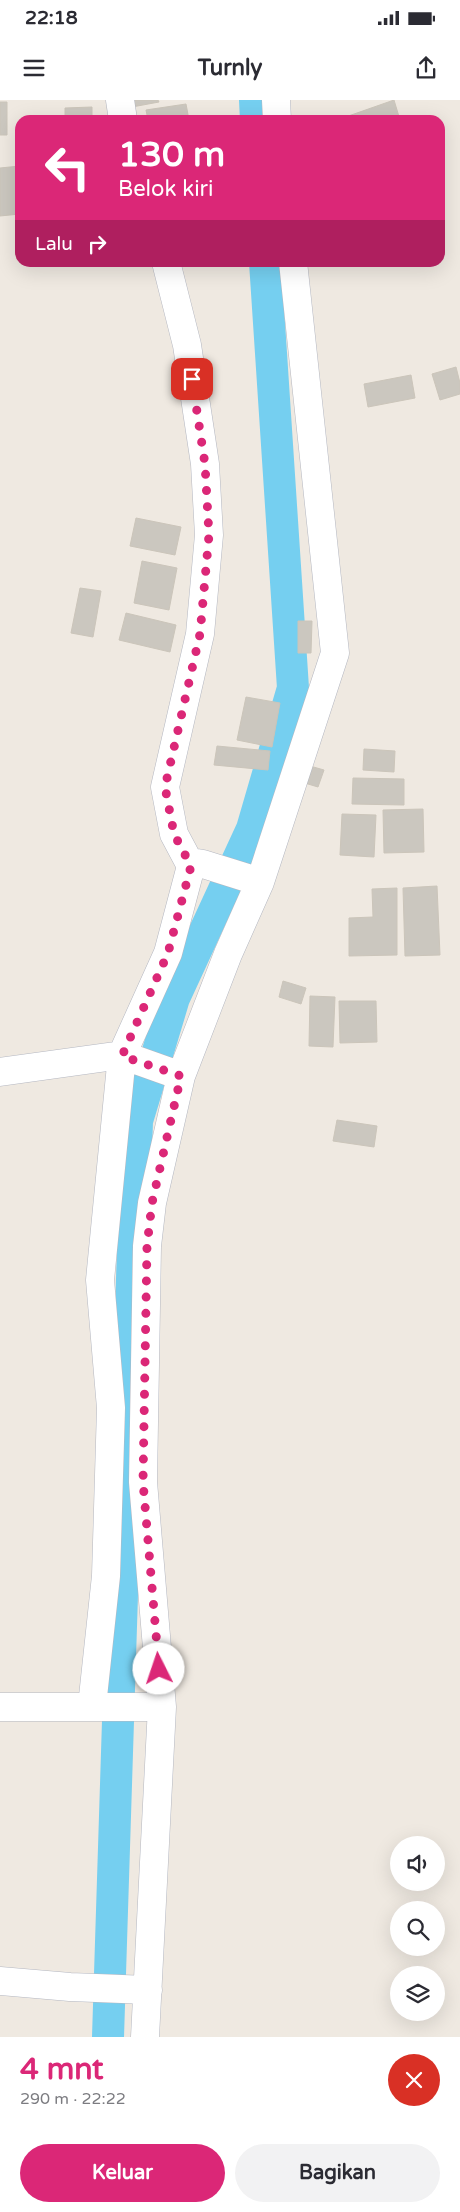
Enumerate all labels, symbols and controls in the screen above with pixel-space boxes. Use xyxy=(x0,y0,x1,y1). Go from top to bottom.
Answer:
text: 22:18 xyxy=(25,7,78,29)
icon: menu xyxy=(20,54,48,82)
icon: share xyxy=(412,54,440,82)
text: Turnly xyxy=(198,55,262,81)
text: 130 m xyxy=(118,134,225,176)
icon: left xyxy=(35,135,100,200)
text: Belok kiri xyxy=(118,176,214,202)
icon: right xyxy=(83,230,111,258)
text: Lalu xyxy=(35,233,73,255)
pin xyxy=(171,358,213,400)
icon: arrive xyxy=(178,365,206,393)
position arrow xyxy=(132,1642,184,1694)
map controls xyxy=(390,1836,445,2021)
button: sound xyxy=(390,1836,445,1891)
button: search xyxy=(390,1901,445,1956)
button: layers xyxy=(390,1966,445,2021)
text: 4 mnt xyxy=(20,2051,104,2088)
button: close xyxy=(388,2054,440,2106)
text: 290 m · 22:22 xyxy=(20,2089,126,2109)
button: Keluar xyxy=(20,2144,225,2202)
button: Bagikan xyxy=(235,2144,440,2202)

